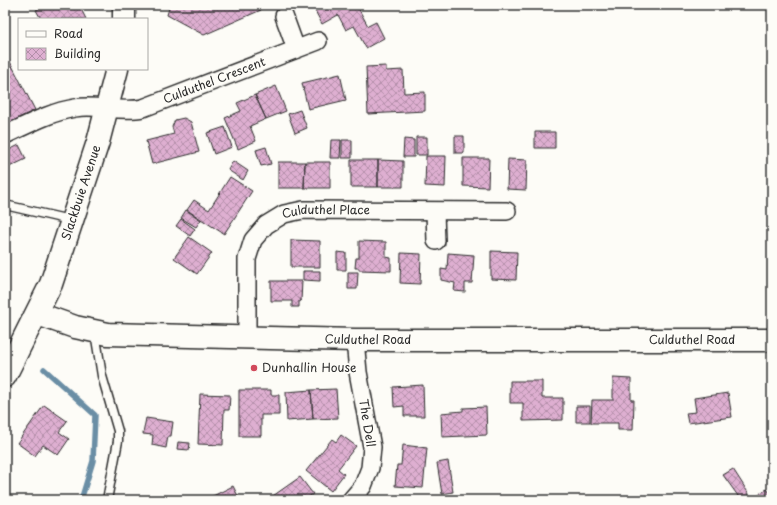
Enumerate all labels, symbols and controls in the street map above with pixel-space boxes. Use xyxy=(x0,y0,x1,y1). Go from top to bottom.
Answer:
legend xyxy=(18,18,148,70)
text: Road xyxy=(54,24,83,42)
text: Building xyxy=(54,44,101,62)
street label: Culduthel Crescent xyxy=(160,52,268,107)
street label: Slackbuie Avenue xyxy=(56,142,105,242)
street label: Culduthel Place xyxy=(280,200,370,222)
street label: Culduthel Road xyxy=(324,329,411,348)
street label: Culduthel Road xyxy=(649,330,735,348)
place label: Dunhallin House xyxy=(262,358,357,376)
marker: Dunhallin House xyxy=(249,363,259,373)
street label: The Dell xyxy=(355,398,381,448)

